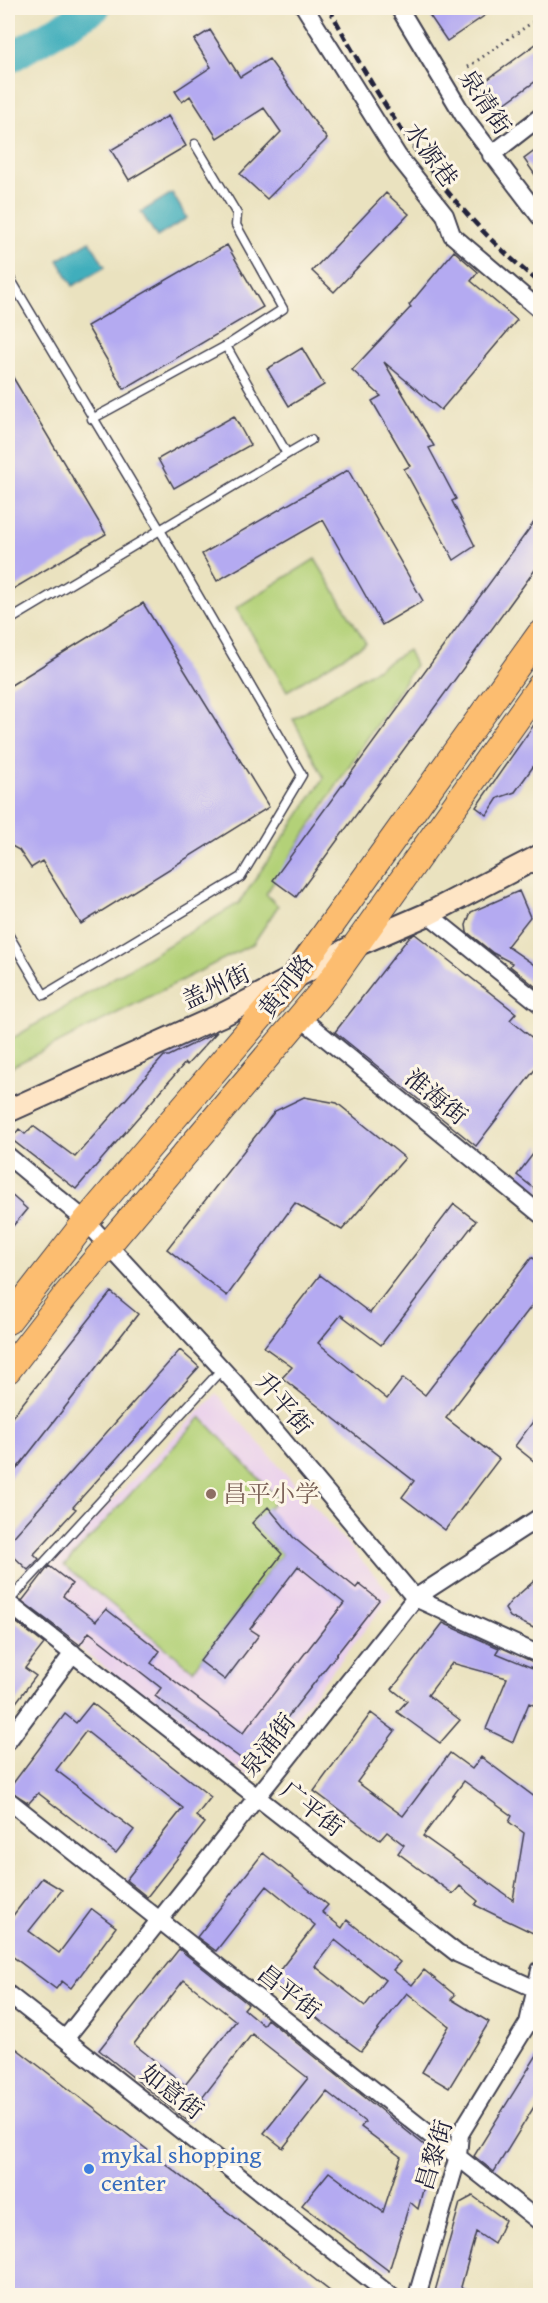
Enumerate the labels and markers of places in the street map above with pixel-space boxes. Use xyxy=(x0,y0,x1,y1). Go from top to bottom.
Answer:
place label: 昌平小学 xyxy=(223,1476,319,1511)
marker: 昌平小学 xyxy=(204,1487,218,1501)
place label: mykal shopping center xyxy=(101,2137,261,2200)
marker: mykal shopping center xyxy=(82,2162,96,2176)

